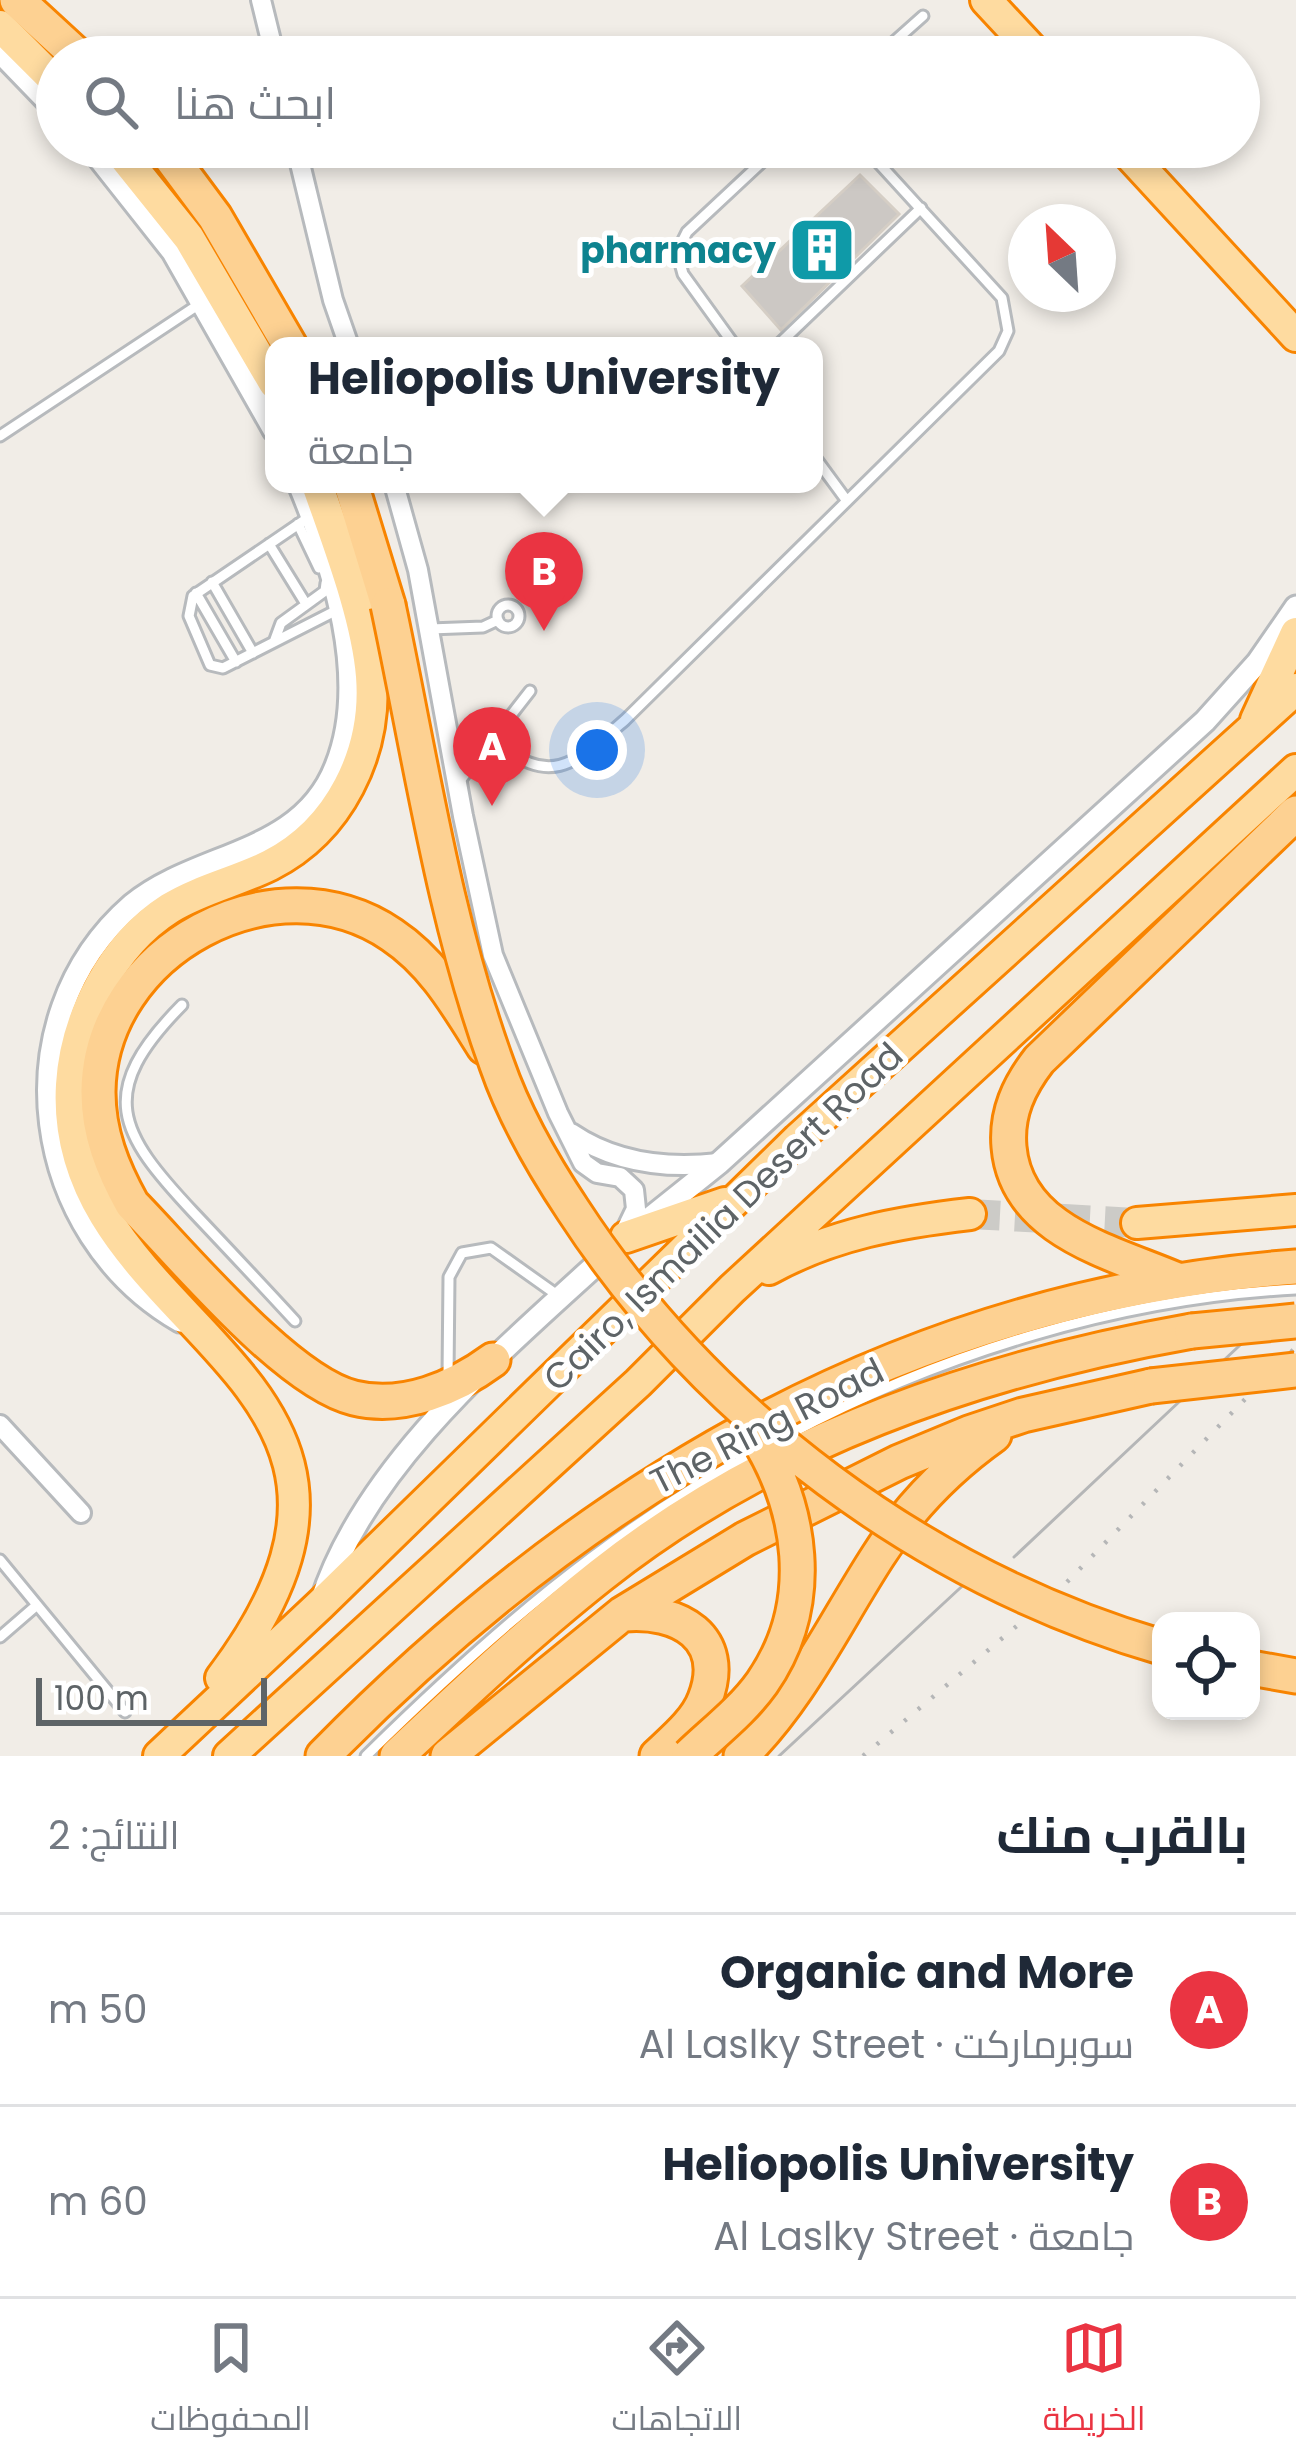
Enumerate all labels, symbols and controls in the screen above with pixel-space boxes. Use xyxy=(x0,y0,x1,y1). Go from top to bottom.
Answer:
search box xyxy=(36,36,1260,168)
icon: search xyxy=(78,69,144,135)
text: ابحث هنا xyxy=(174,72,336,135)
north arrow xyxy=(1008,204,1116,312)
building icon: pharmacy xyxy=(787,215,857,285)
place label: pharmacy xyxy=(580,225,776,276)
popup xyxy=(265,337,823,493)
text: Heliopolis University xyxy=(308,347,780,410)
text: جامعة xyxy=(308,423,414,478)
pin: B xyxy=(505,532,583,631)
pin: A xyxy=(453,707,531,806)
your location xyxy=(567,720,627,780)
street label: Cairo, Ismailia Desert Road xyxy=(532,1031,914,1403)
street label: The Ring Road xyxy=(641,1345,893,1507)
map controls xyxy=(1152,1612,1260,1720)
button: locate xyxy=(1152,1612,1260,1720)
scale bar xyxy=(36,1672,267,1725)
text: 100 m xyxy=(54,1675,149,1722)
text: بالقرب منك xyxy=(997,1799,1248,1871)
text: النتائج: 2 xyxy=(48,1808,180,1863)
text: Organic and More xyxy=(720,1941,1134,2004)
text: 50 m xyxy=(48,1982,148,2037)
text: A xyxy=(1195,1982,1223,2037)
text: سوبرماركت · Al Laslky Street xyxy=(639,2017,1134,2072)
text: Heliopolis University xyxy=(662,2133,1134,2196)
text: 60 m xyxy=(48,2174,148,2229)
text: B xyxy=(1196,2174,1222,2229)
text: جامعة · Al Laslky Street xyxy=(713,2209,1134,2264)
tab: المحفوظات xyxy=(150,2315,311,2449)
tab: الاتجاهات xyxy=(612,2315,742,2449)
tab: الخريطة xyxy=(1043,2315,1146,2449)

